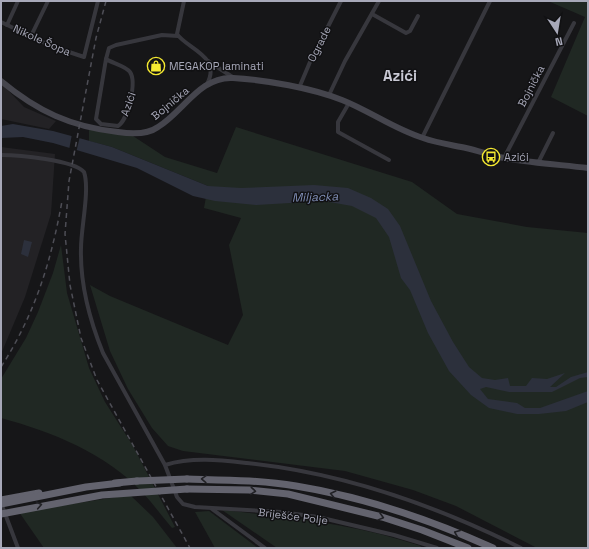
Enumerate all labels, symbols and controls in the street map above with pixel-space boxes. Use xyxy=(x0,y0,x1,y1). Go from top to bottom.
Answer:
north arrow xyxy=(537,12,577,52)
street label: Nikole Šopa xyxy=(11,21,74,59)
street label: Ograde xyxy=(304,24,334,64)
text: N xyxy=(554,34,564,49)
shop icon: MEGAKOP laminati xyxy=(146,56,166,76)
place label: MEGAKOP laminati xyxy=(169,59,264,73)
street label: Bojnička xyxy=(515,62,548,109)
district label: Azići xyxy=(383,66,417,85)
street label: Bojnička xyxy=(148,83,192,123)
street label: Azići xyxy=(117,90,139,118)
bus stop icon: Azići xyxy=(481,147,501,167)
place label: Azići xyxy=(504,150,529,164)
water label: Miljacka xyxy=(292,188,339,206)
one-way arrow xyxy=(201,475,207,484)
one-way arrow xyxy=(250,486,257,495)
one-way arrow xyxy=(330,491,336,499)
one-way arrow xyxy=(36,502,42,510)
street label: Briješće Polje xyxy=(257,505,329,527)
one-way arrow xyxy=(377,512,384,521)
one-way arrow xyxy=(454,529,461,537)

